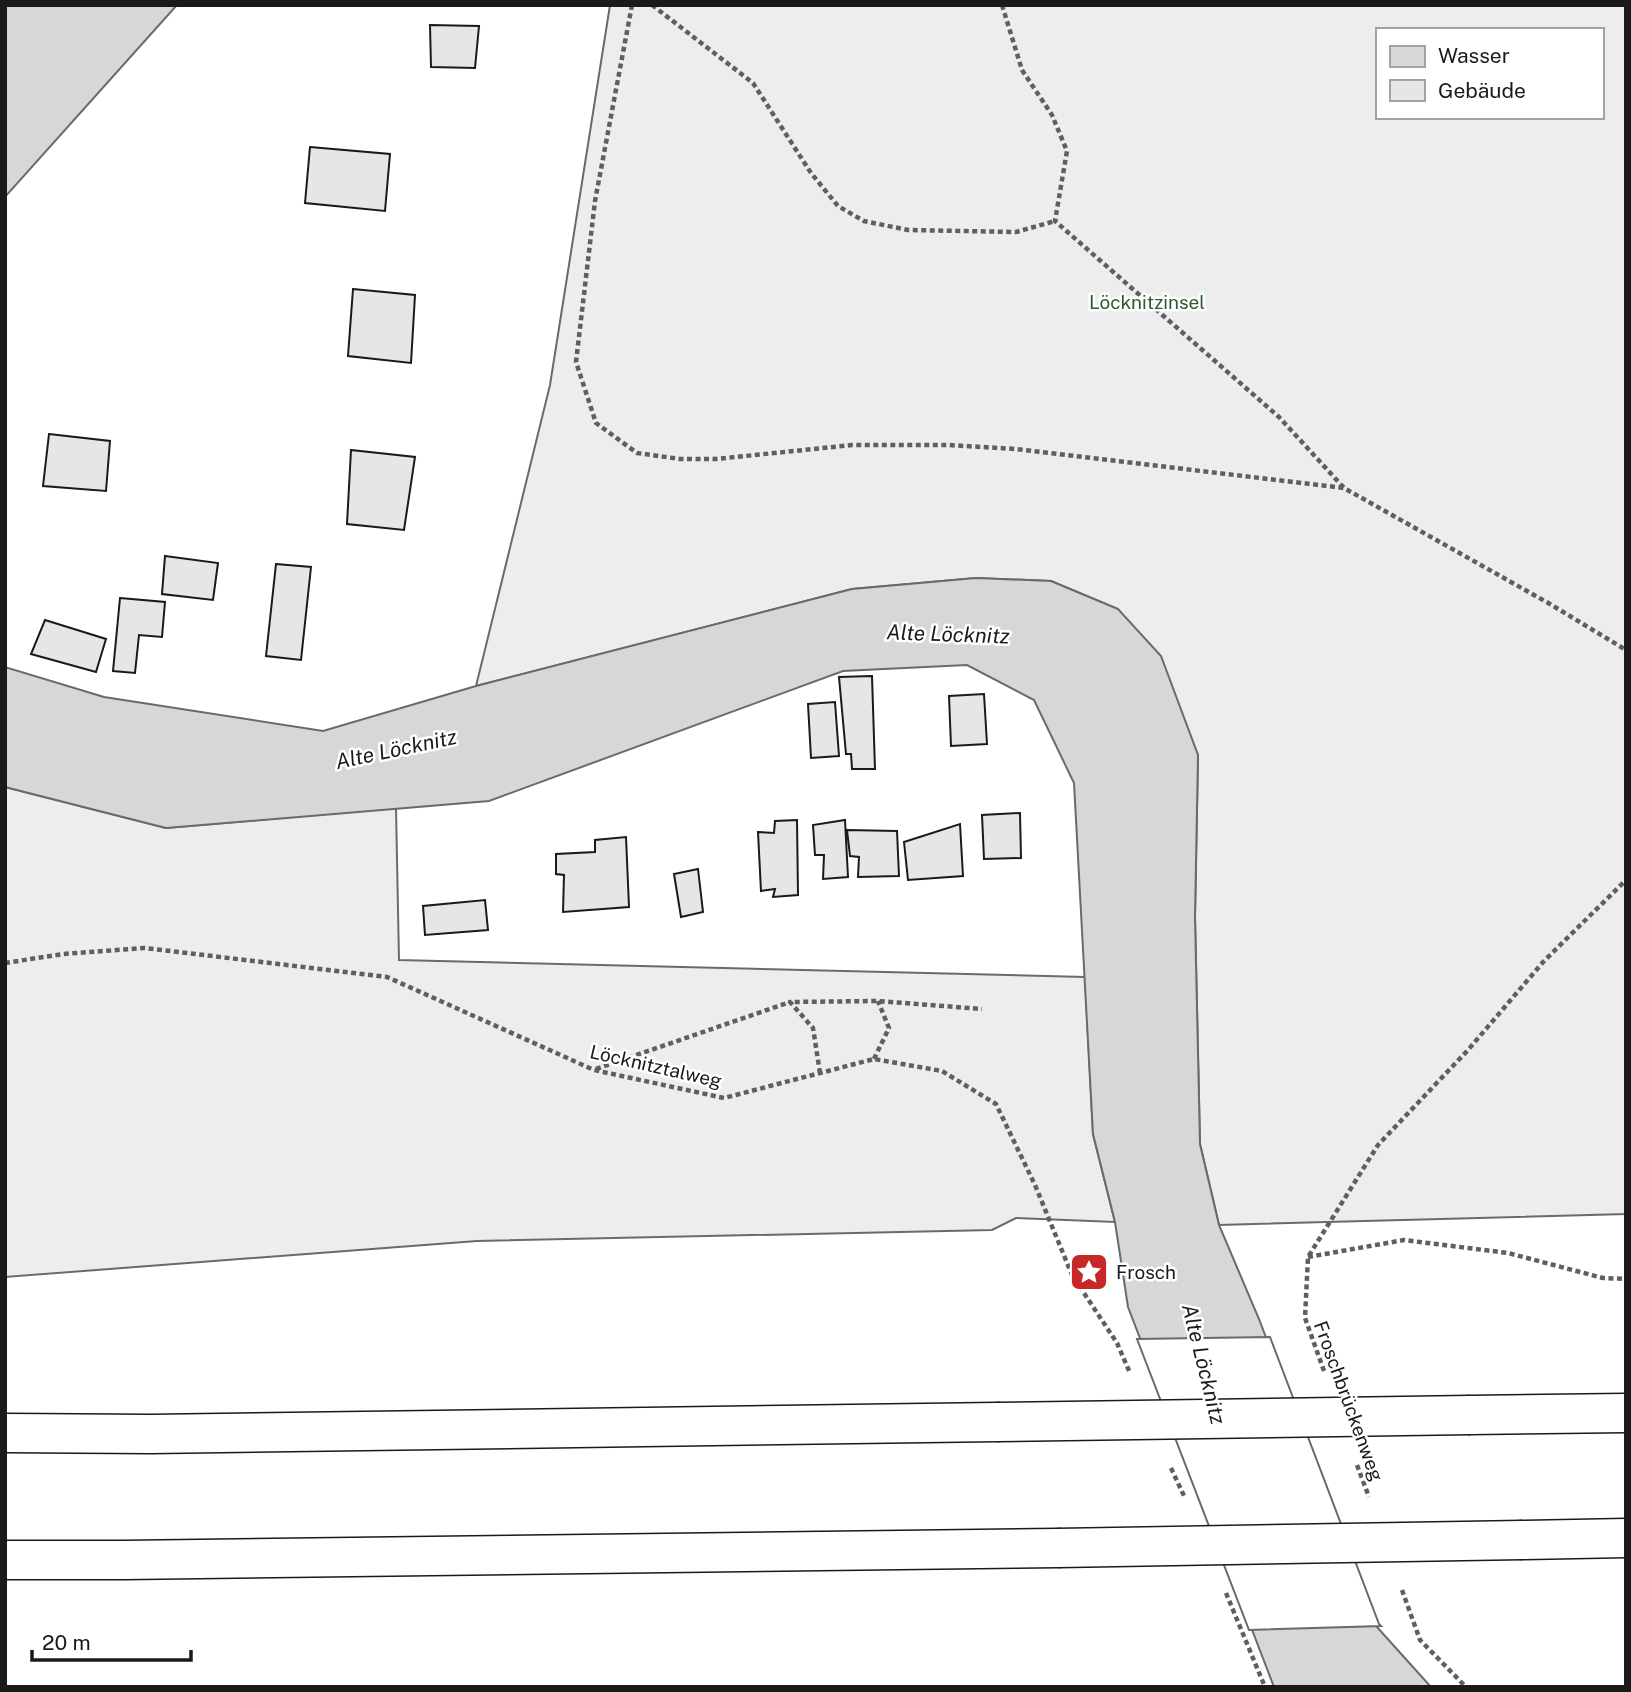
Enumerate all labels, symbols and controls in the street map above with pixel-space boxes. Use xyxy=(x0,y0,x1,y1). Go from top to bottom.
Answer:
legend xyxy=(1376,28,1603,119)
text: Wasser xyxy=(1438,43,1510,68)
text: Gebäude xyxy=(1438,78,1526,103)
park label: Löcknitzinsel xyxy=(1089,291,1205,313)
water label: Alte Löcknitz xyxy=(886,619,1010,649)
water label: Alte Löcknitz xyxy=(333,724,459,774)
street label: Löcknitztalweg xyxy=(588,1040,724,1092)
place icon: Frosch xyxy=(1068,1251,1110,1293)
place label: Frosch xyxy=(1116,1261,1176,1283)
water label: Alte Löcknitz xyxy=(1177,1301,1231,1427)
street label: Froschbrückenweg xyxy=(1310,1318,1388,1484)
scale bar xyxy=(32,1618,191,1662)
text: 20 m xyxy=(42,1630,91,1655)

